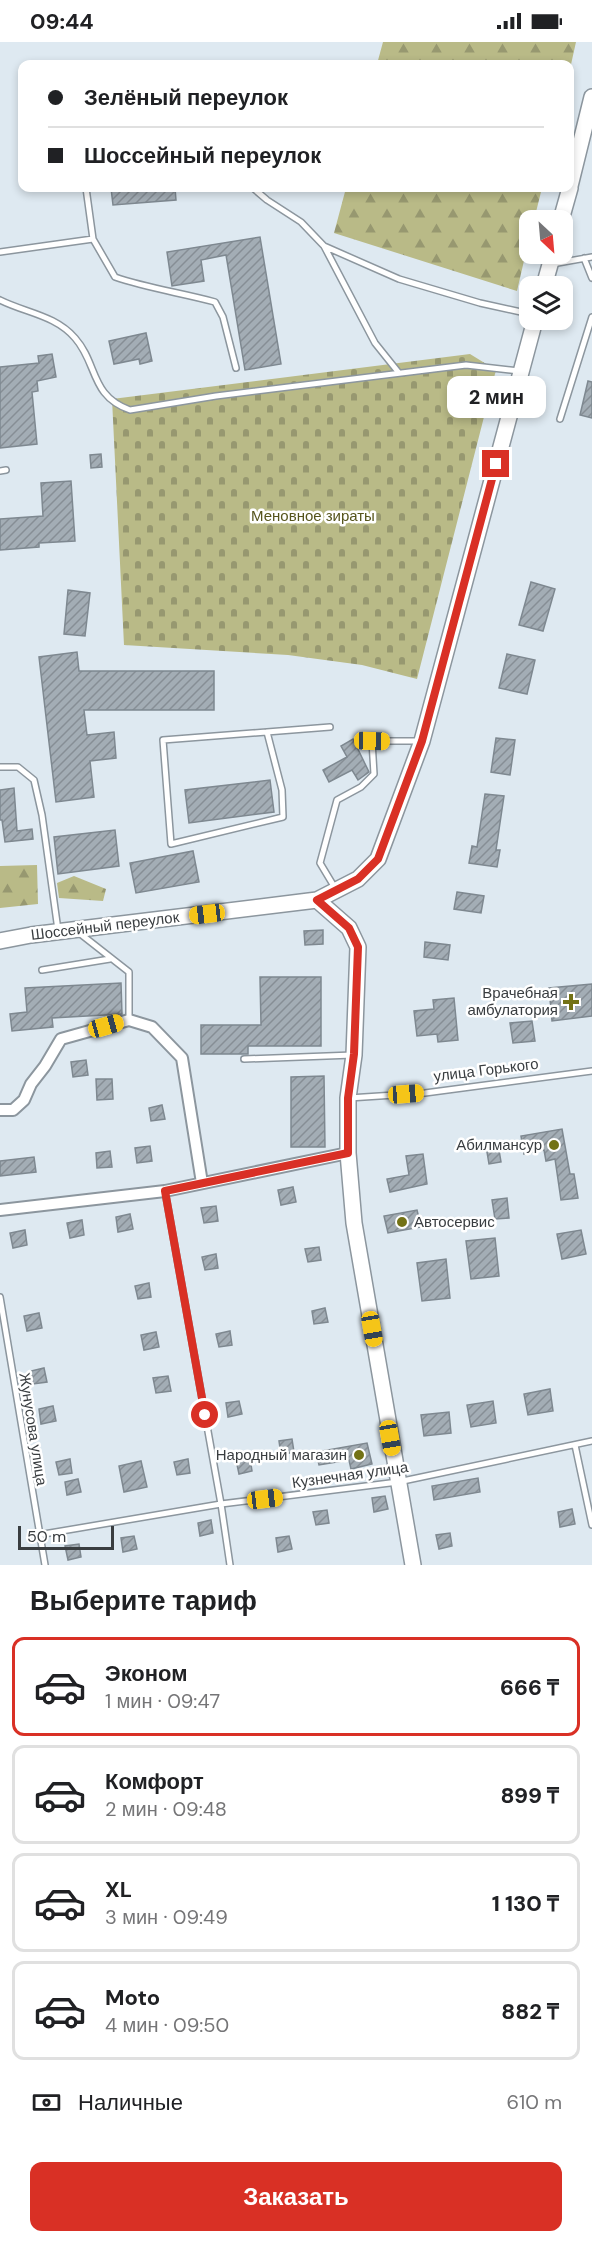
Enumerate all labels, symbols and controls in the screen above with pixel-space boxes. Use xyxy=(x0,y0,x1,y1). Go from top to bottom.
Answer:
text: 09:44 xyxy=(30,7,94,36)
text: Зелёный переулок xyxy=(84,83,288,112)
text: Шоссейный переулок xyxy=(84,141,321,170)
north arrow xyxy=(519,210,573,264)
map controls xyxy=(519,210,573,330)
button: layers xyxy=(519,276,573,330)
callout: 2 мин xyxy=(446,377,546,419)
text: 2 мин xyxy=(469,384,524,410)
route end xyxy=(482,450,509,477)
park label: Меновное зираты xyxy=(251,506,375,526)
car xyxy=(354,732,390,750)
car xyxy=(188,903,226,925)
street label: Шоссейный переулок xyxy=(30,907,181,945)
place label: Врачебная амбулатория xyxy=(467,983,558,1020)
marker: Врачебная амбулатория xyxy=(562,993,580,1011)
car xyxy=(86,1012,126,1040)
street label: улица Горького xyxy=(432,1054,540,1086)
car xyxy=(387,1084,425,1104)
place label: Абилмансур xyxy=(456,1135,542,1155)
marker: Абилмансур xyxy=(547,1138,561,1152)
place label: Автосервис xyxy=(414,1212,495,1232)
marker: Автосервис xyxy=(395,1215,409,1229)
car xyxy=(360,1310,384,1348)
street label: Жунусова улица xyxy=(14,1371,52,1488)
route start xyxy=(191,1401,218,1428)
car xyxy=(378,1419,402,1457)
place label: Народный магазин xyxy=(216,1445,347,1465)
marker: Народный магазин xyxy=(352,1448,366,1462)
street label: Кузнечная улица xyxy=(291,1457,410,1493)
car xyxy=(246,1488,284,1510)
scale bar xyxy=(18,1523,114,1550)
text: 50 m xyxy=(27,1526,66,1547)
text: Выберите тариф xyxy=(30,1583,257,1618)
text: Эконом xyxy=(105,1659,188,1688)
icon: car xyxy=(33,1660,87,1714)
text: 666 ₸ xyxy=(500,1673,559,1702)
text: 1 мин · 09:47 xyxy=(105,1688,220,1714)
text: Комфорт xyxy=(105,1767,204,1796)
icon: car xyxy=(33,1768,87,1822)
text: 899 ₸ xyxy=(500,1781,559,1810)
text: 2 мин · 09:48 xyxy=(105,1796,227,1822)
text: XL xyxy=(105,1875,132,1904)
icon: car xyxy=(33,1876,87,1930)
text: 1 130 ₸ xyxy=(492,1889,559,1918)
text: 3 мин · 09:49 xyxy=(105,1904,228,1930)
text: Moto xyxy=(105,1983,160,2012)
icon: car xyxy=(33,1984,87,2038)
text: 882 ₸ xyxy=(501,1997,559,2026)
text: 4 мин · 09:50 xyxy=(105,2012,229,2038)
icon: cash xyxy=(30,2086,63,2119)
text: Наличные xyxy=(78,2088,183,2117)
text: 610 m xyxy=(506,2089,562,2115)
button: Заказать xyxy=(30,2162,562,2231)

